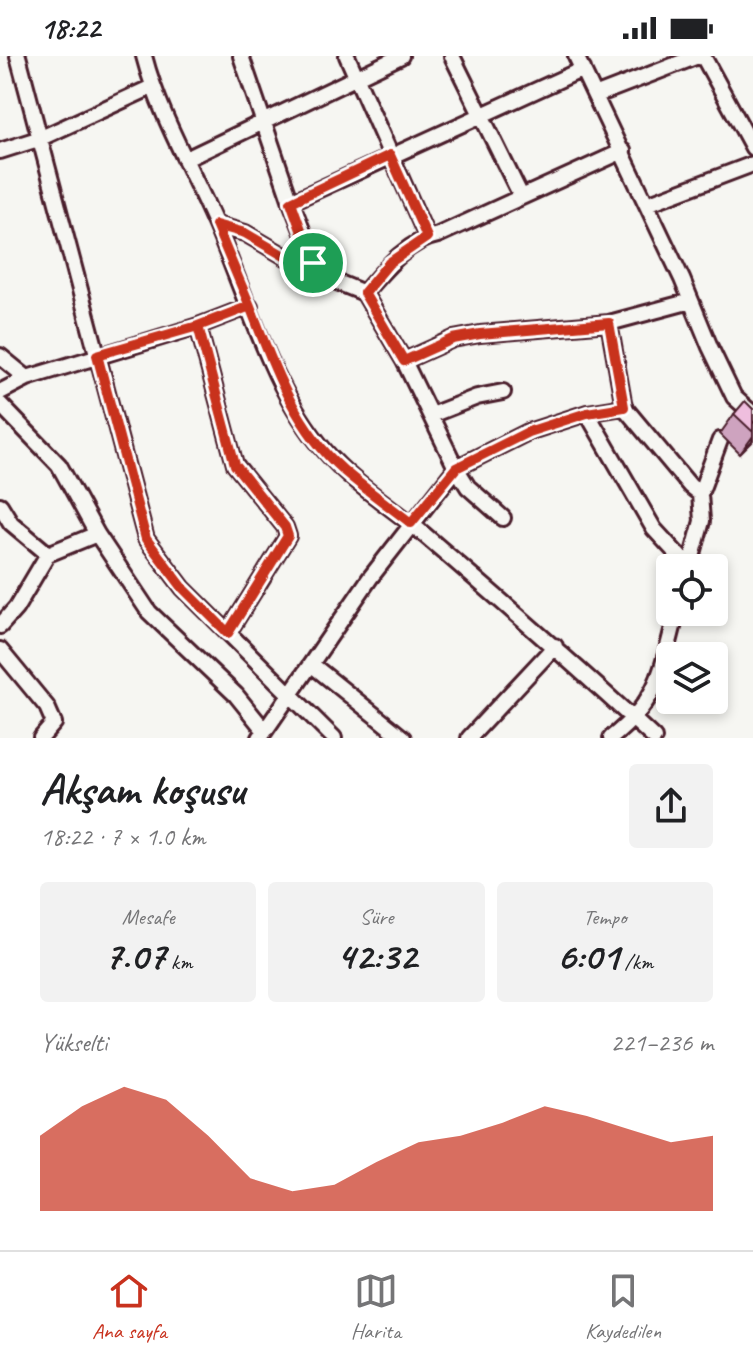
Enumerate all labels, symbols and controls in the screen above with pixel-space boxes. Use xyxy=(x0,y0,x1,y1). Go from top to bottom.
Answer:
text: 18:22 xyxy=(40,9,100,47)
pin xyxy=(279,229,347,297)
icon: arrive xyxy=(291,241,335,285)
map controls xyxy=(656,554,728,714)
button: locate xyxy=(656,554,728,626)
button: layers xyxy=(656,642,728,714)
text: Akşam koşusu xyxy=(40,762,245,817)
button: share xyxy=(629,764,713,848)
text: 18:22 · 7 × 1.0 km xyxy=(40,820,206,853)
text: Mesafe xyxy=(122,903,175,931)
text: Süre xyxy=(360,903,393,931)
text: Tempo xyxy=(583,903,627,931)
text: 7.07 xyxy=(104,931,166,981)
text: 42:32 xyxy=(337,931,416,981)
text: 6:01 xyxy=(556,931,619,981)
text: km xyxy=(166,948,192,976)
text: /km xyxy=(619,948,653,976)
text: Yükselti xyxy=(40,1026,107,1059)
text: 221–236 m xyxy=(610,1026,713,1059)
tab: Ana sayfa xyxy=(92,1269,167,1345)
tab: Harita xyxy=(351,1269,401,1345)
tab: Kaydedilen xyxy=(585,1269,661,1345)

